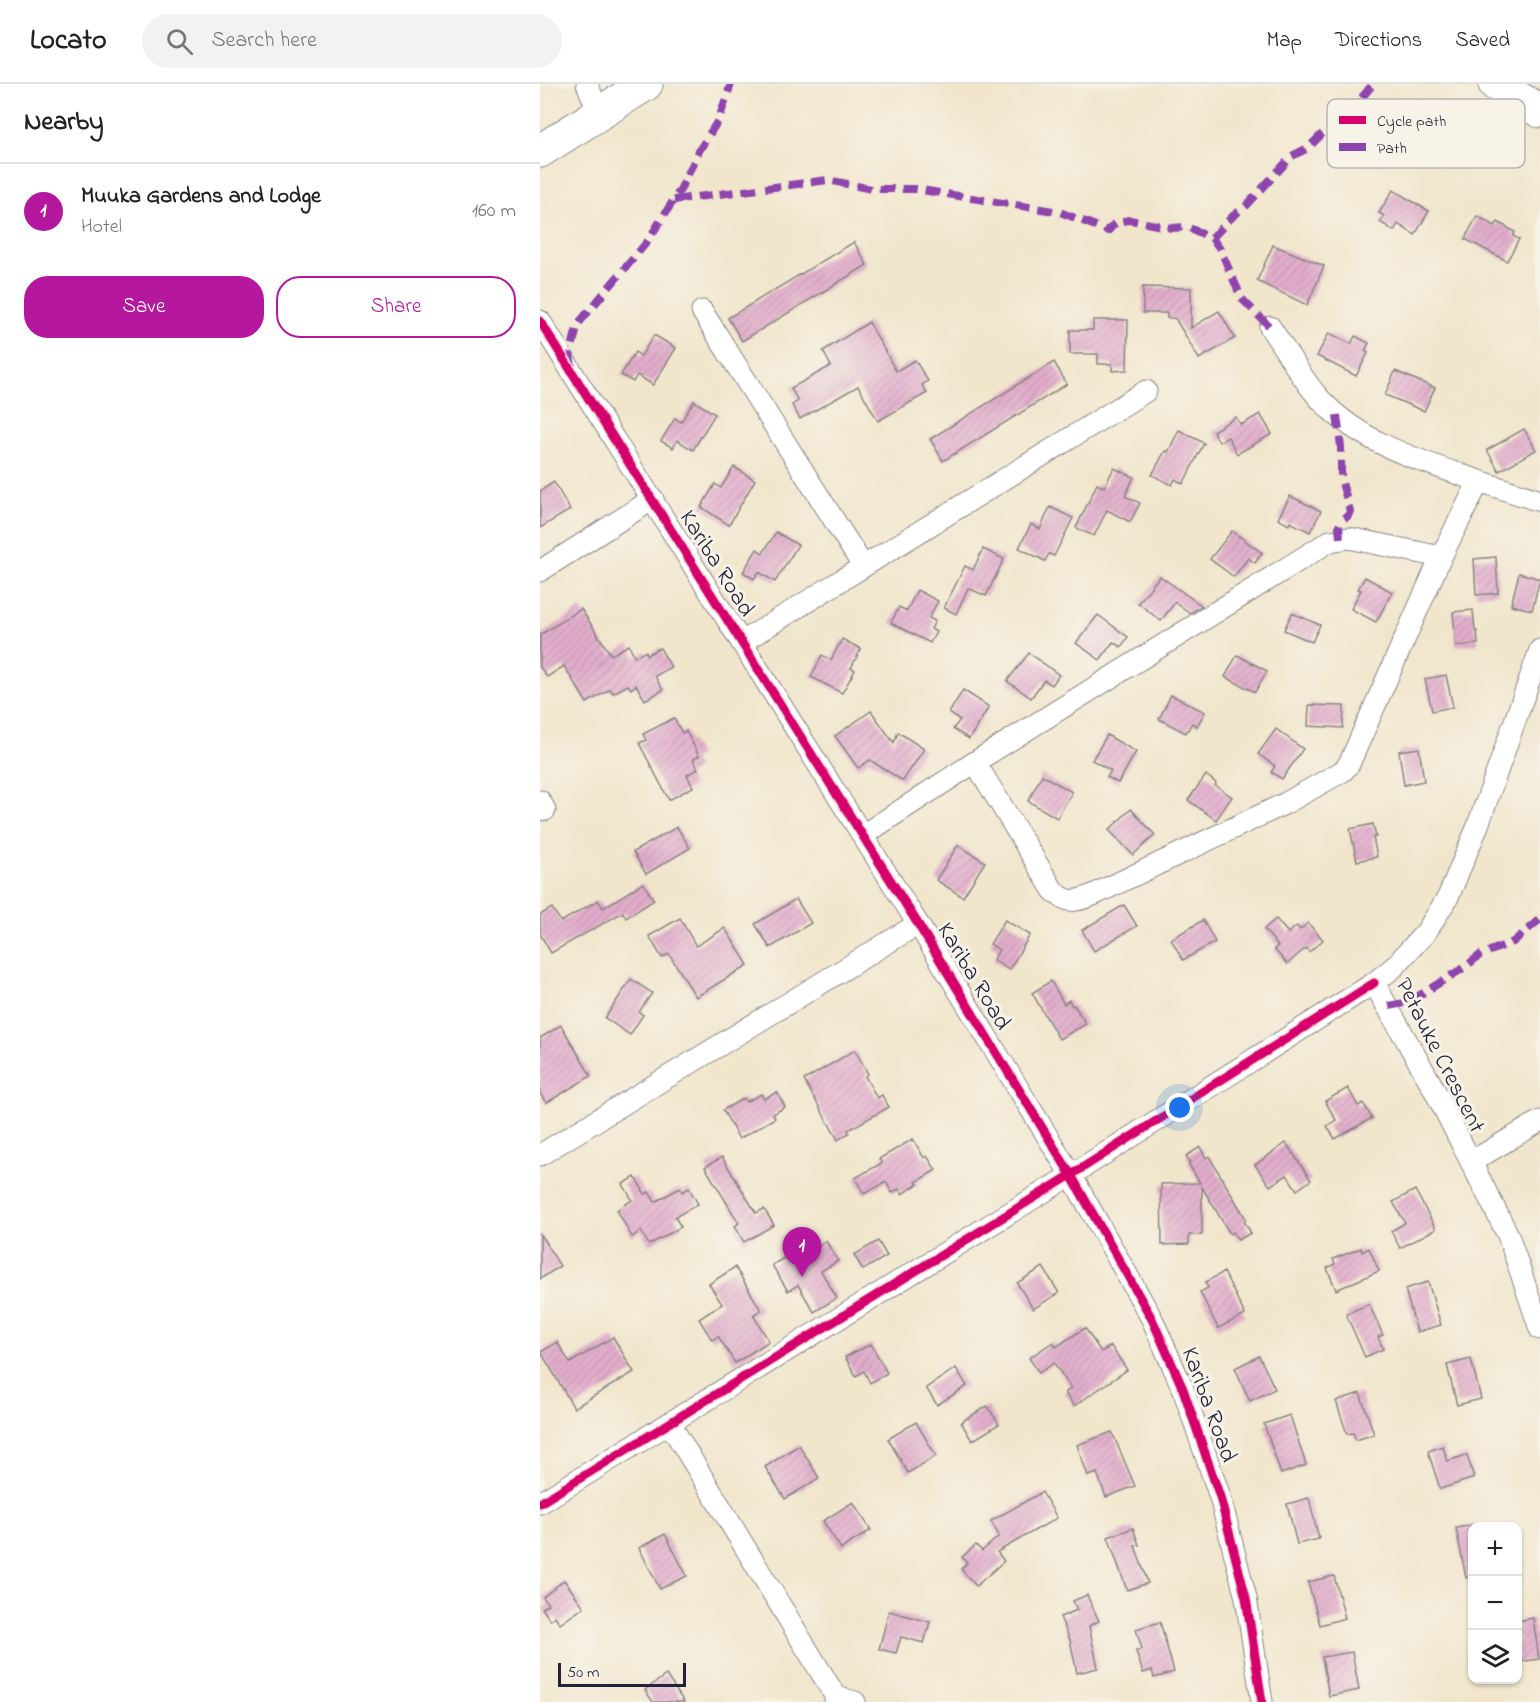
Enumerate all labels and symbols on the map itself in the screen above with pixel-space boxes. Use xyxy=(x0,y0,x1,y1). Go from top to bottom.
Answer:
legend xyxy=(1327,99,1525,168)
text: Cycle path xyxy=(1377,110,1446,134)
text: Path xyxy=(1377,137,1407,161)
street label: Kariba Road xyxy=(669,504,763,625)
street label: Kariba Road xyxy=(927,916,1019,1038)
street label: Petauke Crescent xyxy=(1385,972,1493,1140)
your location xyxy=(1165,1093,1194,1122)
pin: 1 xyxy=(782,1228,822,1277)
street label: Kariba Road xyxy=(1171,1343,1245,1468)
scale bar xyxy=(558,1660,686,1688)

